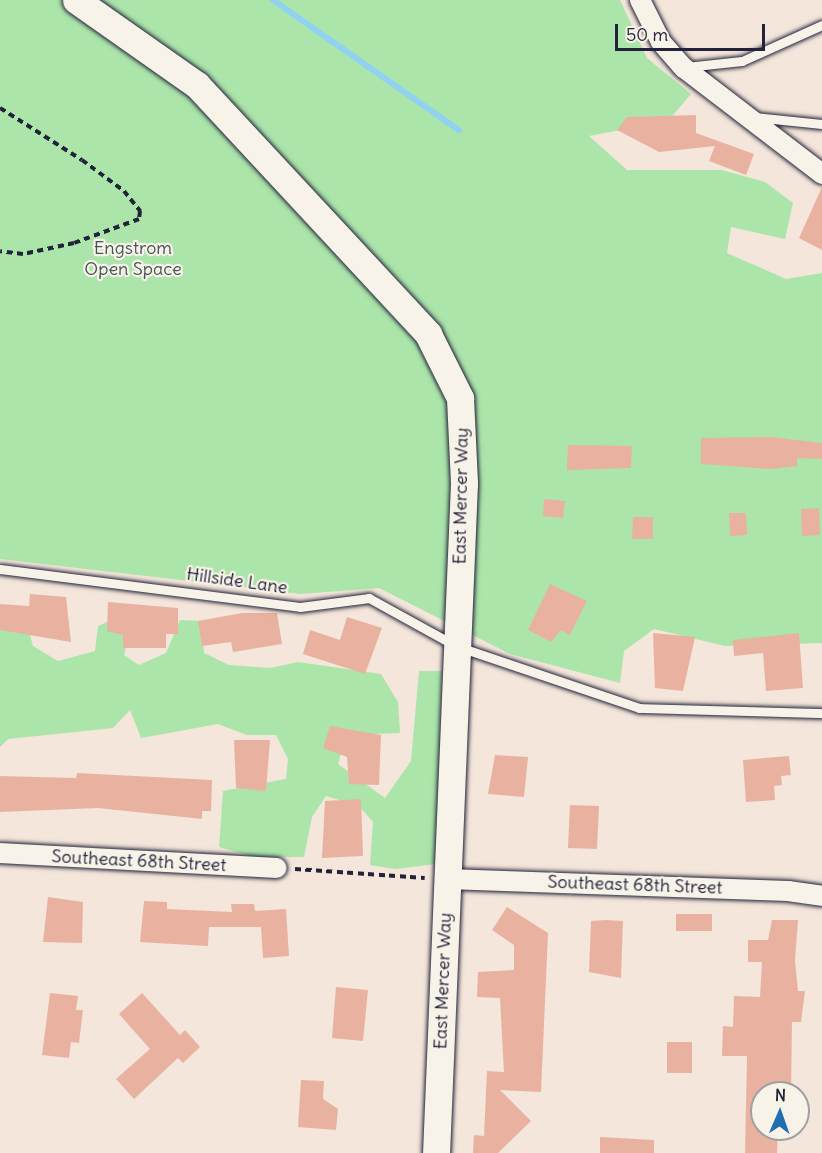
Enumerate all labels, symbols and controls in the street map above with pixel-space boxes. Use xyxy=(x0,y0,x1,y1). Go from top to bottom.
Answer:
scale bar xyxy=(618,12,768,50)
text: 50 m xyxy=(626,23,668,46)
park label: Engstrom Open Space xyxy=(84,238,182,280)
street label: East Mercer Way xyxy=(449,427,473,565)
street label: Hillside Lane xyxy=(185,563,289,599)
street label: Southeast 68th Street xyxy=(51,846,227,876)
street label: Southeast 68th Street xyxy=(547,871,723,899)
street label: East Mercer Way xyxy=(430,912,456,1050)
north arrow xyxy=(750,1081,810,1141)
text: N xyxy=(775,1085,786,1105)

